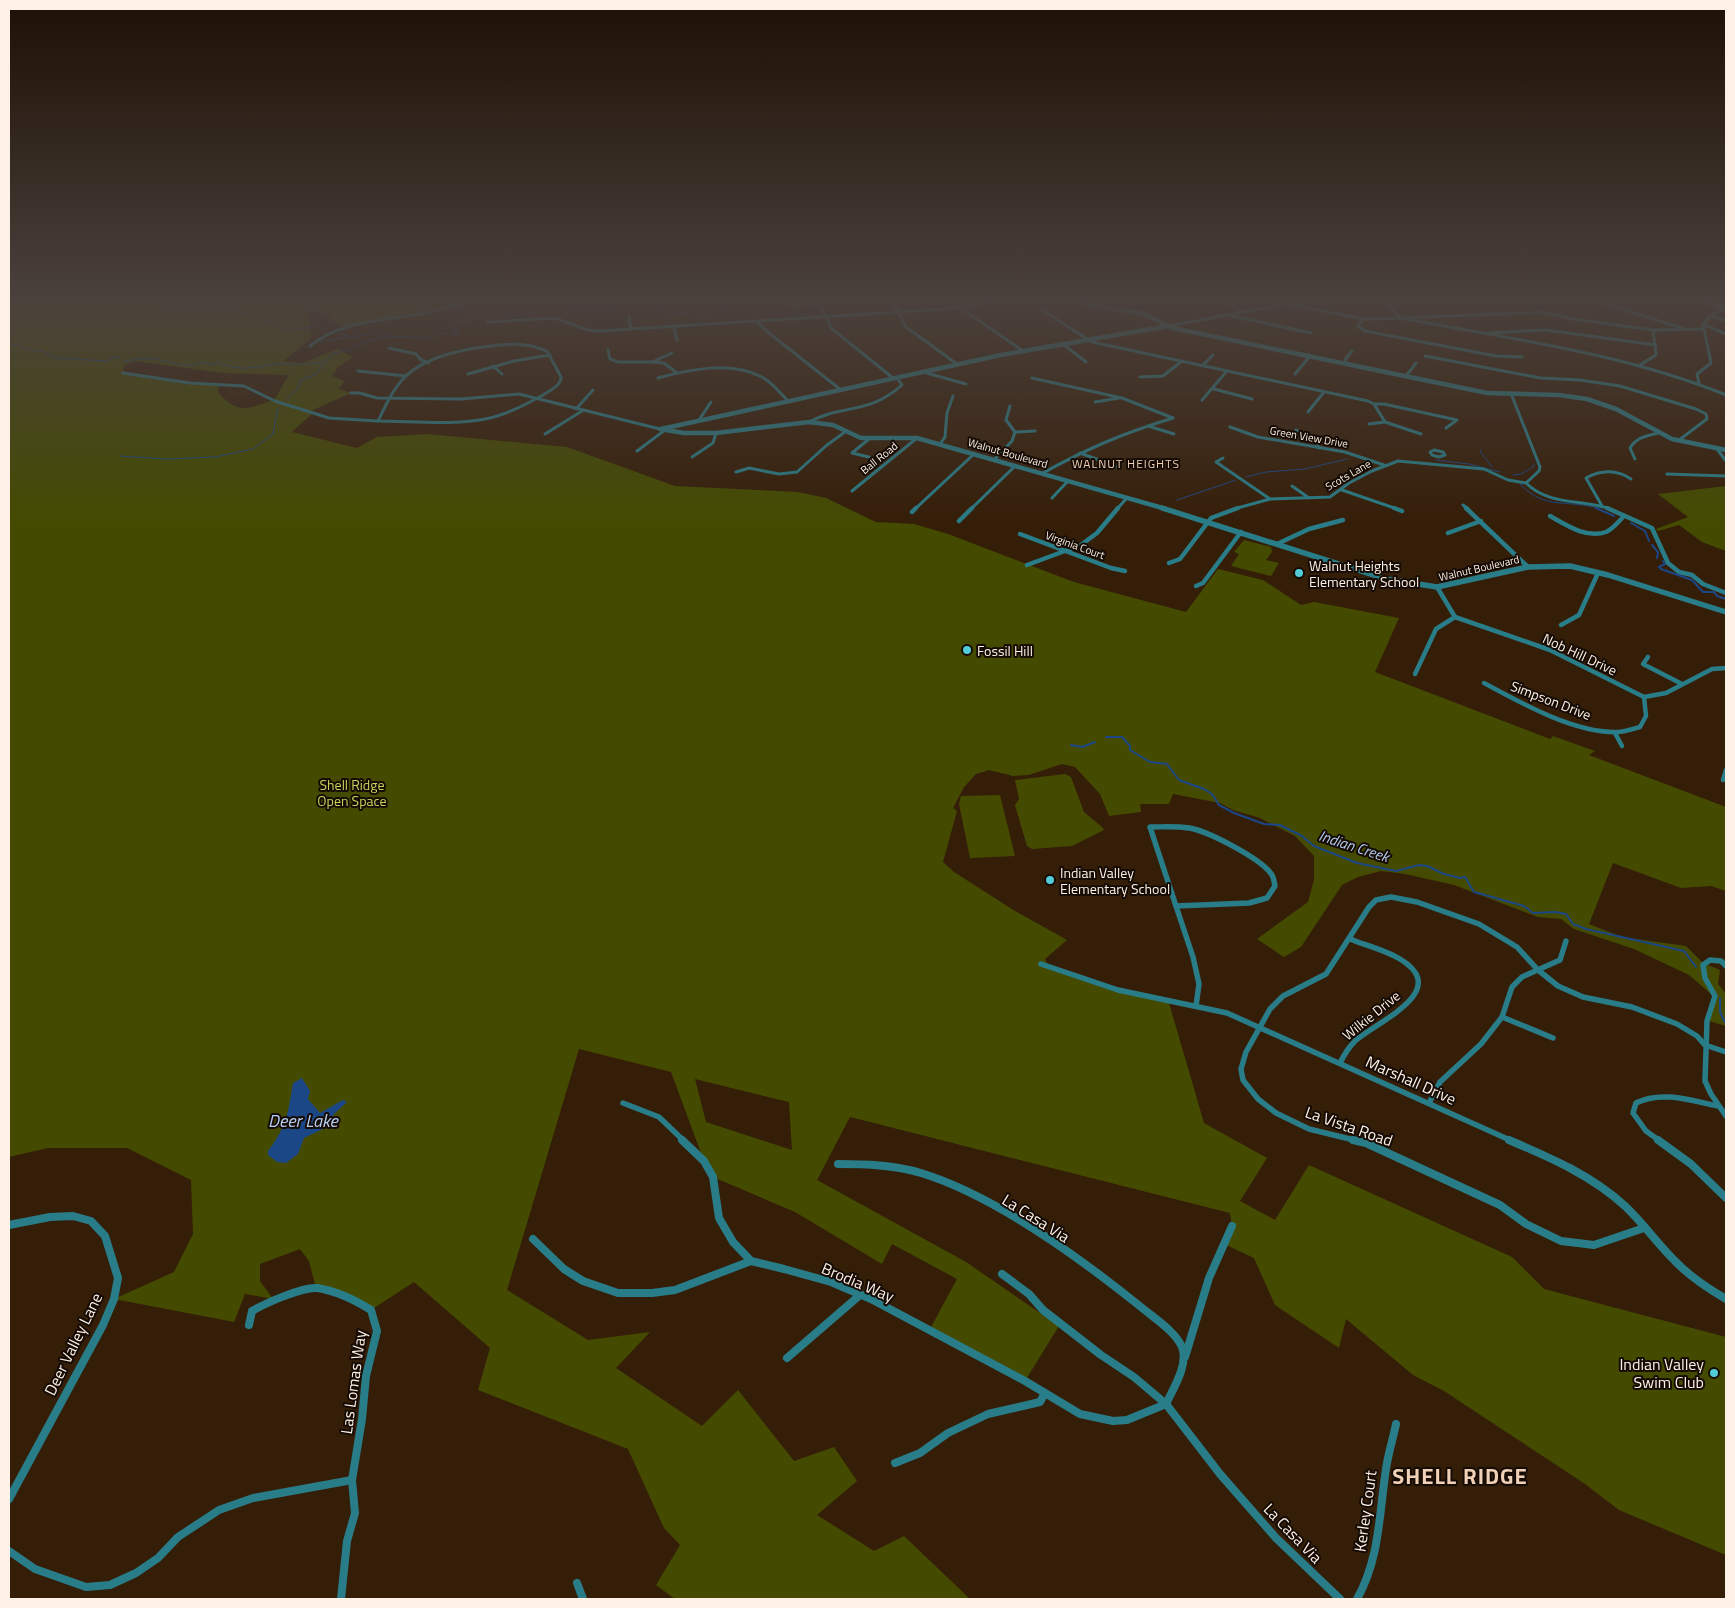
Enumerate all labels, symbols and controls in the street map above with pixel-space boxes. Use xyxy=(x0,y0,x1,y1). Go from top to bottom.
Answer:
street label: Green View Drive xyxy=(1269,422,1350,452)
street label: Walnut Boulevard xyxy=(966,434,1050,472)
street label: Ball Road xyxy=(857,438,901,478)
district label: WALNUT HEIGHTS xyxy=(1072,454,1180,473)
street label: Scots Lane xyxy=(1322,455,1374,494)
street label: Virginia Court xyxy=(1043,527,1107,563)
street label: Walnut Boulevard xyxy=(1437,551,1521,585)
place label: Walnut Heights Elementary School xyxy=(1309,555,1419,592)
marker: Walnut Heights Elementary School xyxy=(1293,567,1305,579)
street label: Nob Hill Drive xyxy=(1539,628,1621,680)
place label: Fossil Hill xyxy=(977,640,1033,661)
marker: Fossil Hill xyxy=(961,644,973,656)
street label: Simpson Drive xyxy=(1508,675,1594,725)
park label: Shell Ridge Open Space xyxy=(317,774,387,811)
water label: Indian Creek xyxy=(1316,824,1394,869)
place label: Indian Valley Elementary School xyxy=(1060,862,1170,899)
marker: Indian Valley Elementary School xyxy=(1044,874,1056,886)
street label: Wilkie Drive xyxy=(1337,985,1405,1045)
street label: Marshall Drive xyxy=(1362,1049,1460,1111)
street label: La Vista Road xyxy=(1302,1100,1396,1152)
water label: Deer Lake xyxy=(268,1107,340,1134)
street label: La Casa Via xyxy=(998,1188,1074,1248)
street label: Brodia Way xyxy=(818,1256,898,1308)
street label: Deer Valley Lane xyxy=(38,1289,108,1399)
street label: Las Lomas Way xyxy=(334,1328,372,1435)
place label: Indian Valley Swim Club xyxy=(1619,1352,1704,1394)
marker: Indian Valley Swim Club xyxy=(1708,1367,1720,1379)
district label: SHELL RIDGE xyxy=(1392,1459,1528,1493)
street label: Kerley Court xyxy=(1347,1468,1383,1553)
street label: La Casa Via xyxy=(1258,1497,1328,1569)

